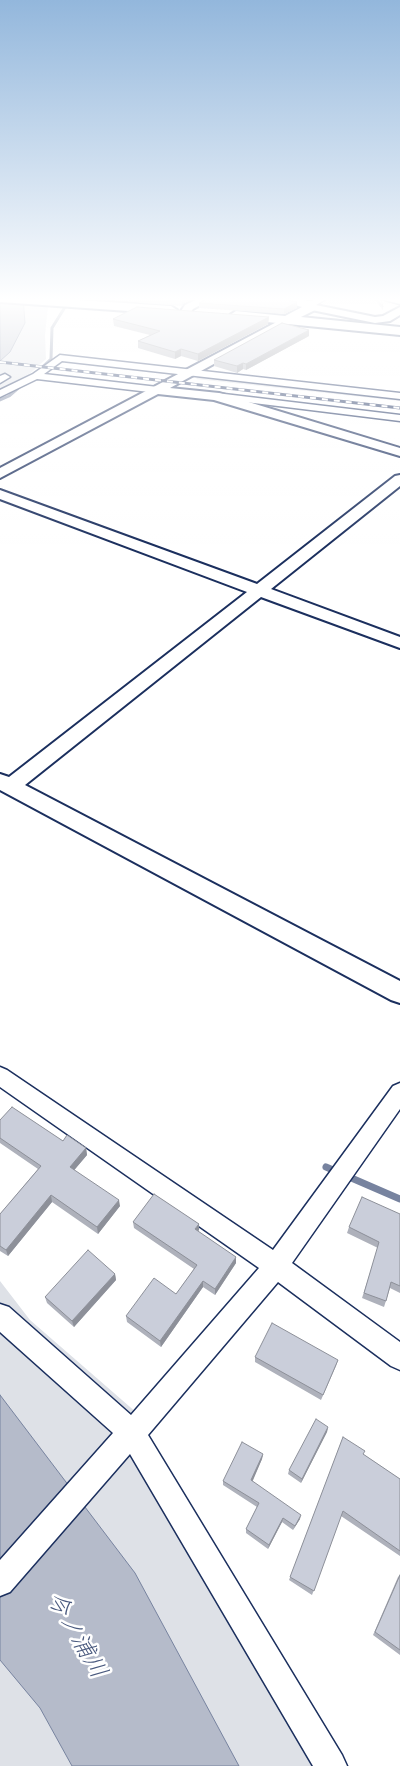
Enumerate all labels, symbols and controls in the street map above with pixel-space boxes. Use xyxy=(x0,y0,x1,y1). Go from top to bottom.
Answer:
water label: 今ノ浦川 xyxy=(39,1587,111,1685)

